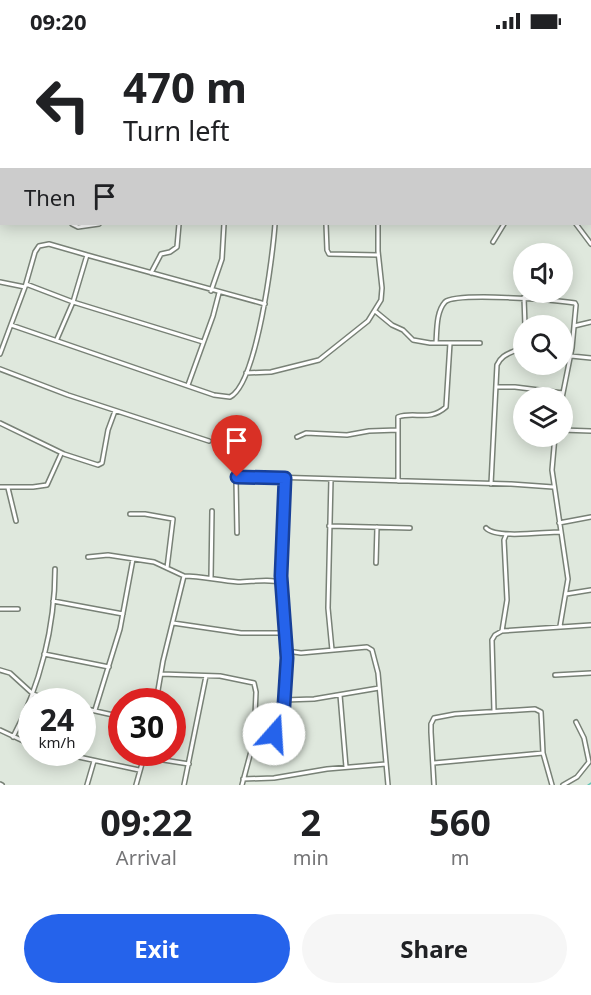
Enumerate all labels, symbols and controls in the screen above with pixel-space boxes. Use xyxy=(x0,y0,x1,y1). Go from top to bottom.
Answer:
text: 09:20 xyxy=(30,6,87,36)
text: 470 m xyxy=(123,58,247,115)
icon: left xyxy=(24,66,102,144)
text: Turn left xyxy=(123,112,229,149)
icon: arrive xyxy=(88,180,121,213)
text: Then xyxy=(24,182,76,212)
map controls xyxy=(513,243,573,447)
button: sound xyxy=(513,243,573,303)
button: search xyxy=(513,315,573,375)
button: layers xyxy=(513,387,573,447)
pin xyxy=(211,415,262,477)
icon: arrive xyxy=(220,424,253,457)
speed limit sign: 30 xyxy=(108,688,186,766)
text: 24 xyxy=(40,699,74,740)
position arrow xyxy=(242,702,306,766)
text: km/h xyxy=(39,732,75,752)
text: 09:22 xyxy=(100,798,193,847)
text: 2 xyxy=(301,798,321,847)
text: 560 xyxy=(429,798,491,847)
text: Arrival xyxy=(116,844,177,871)
text: min xyxy=(293,844,329,871)
text: m xyxy=(451,844,469,871)
button: Exit xyxy=(24,914,290,983)
button: Share xyxy=(302,914,567,983)

